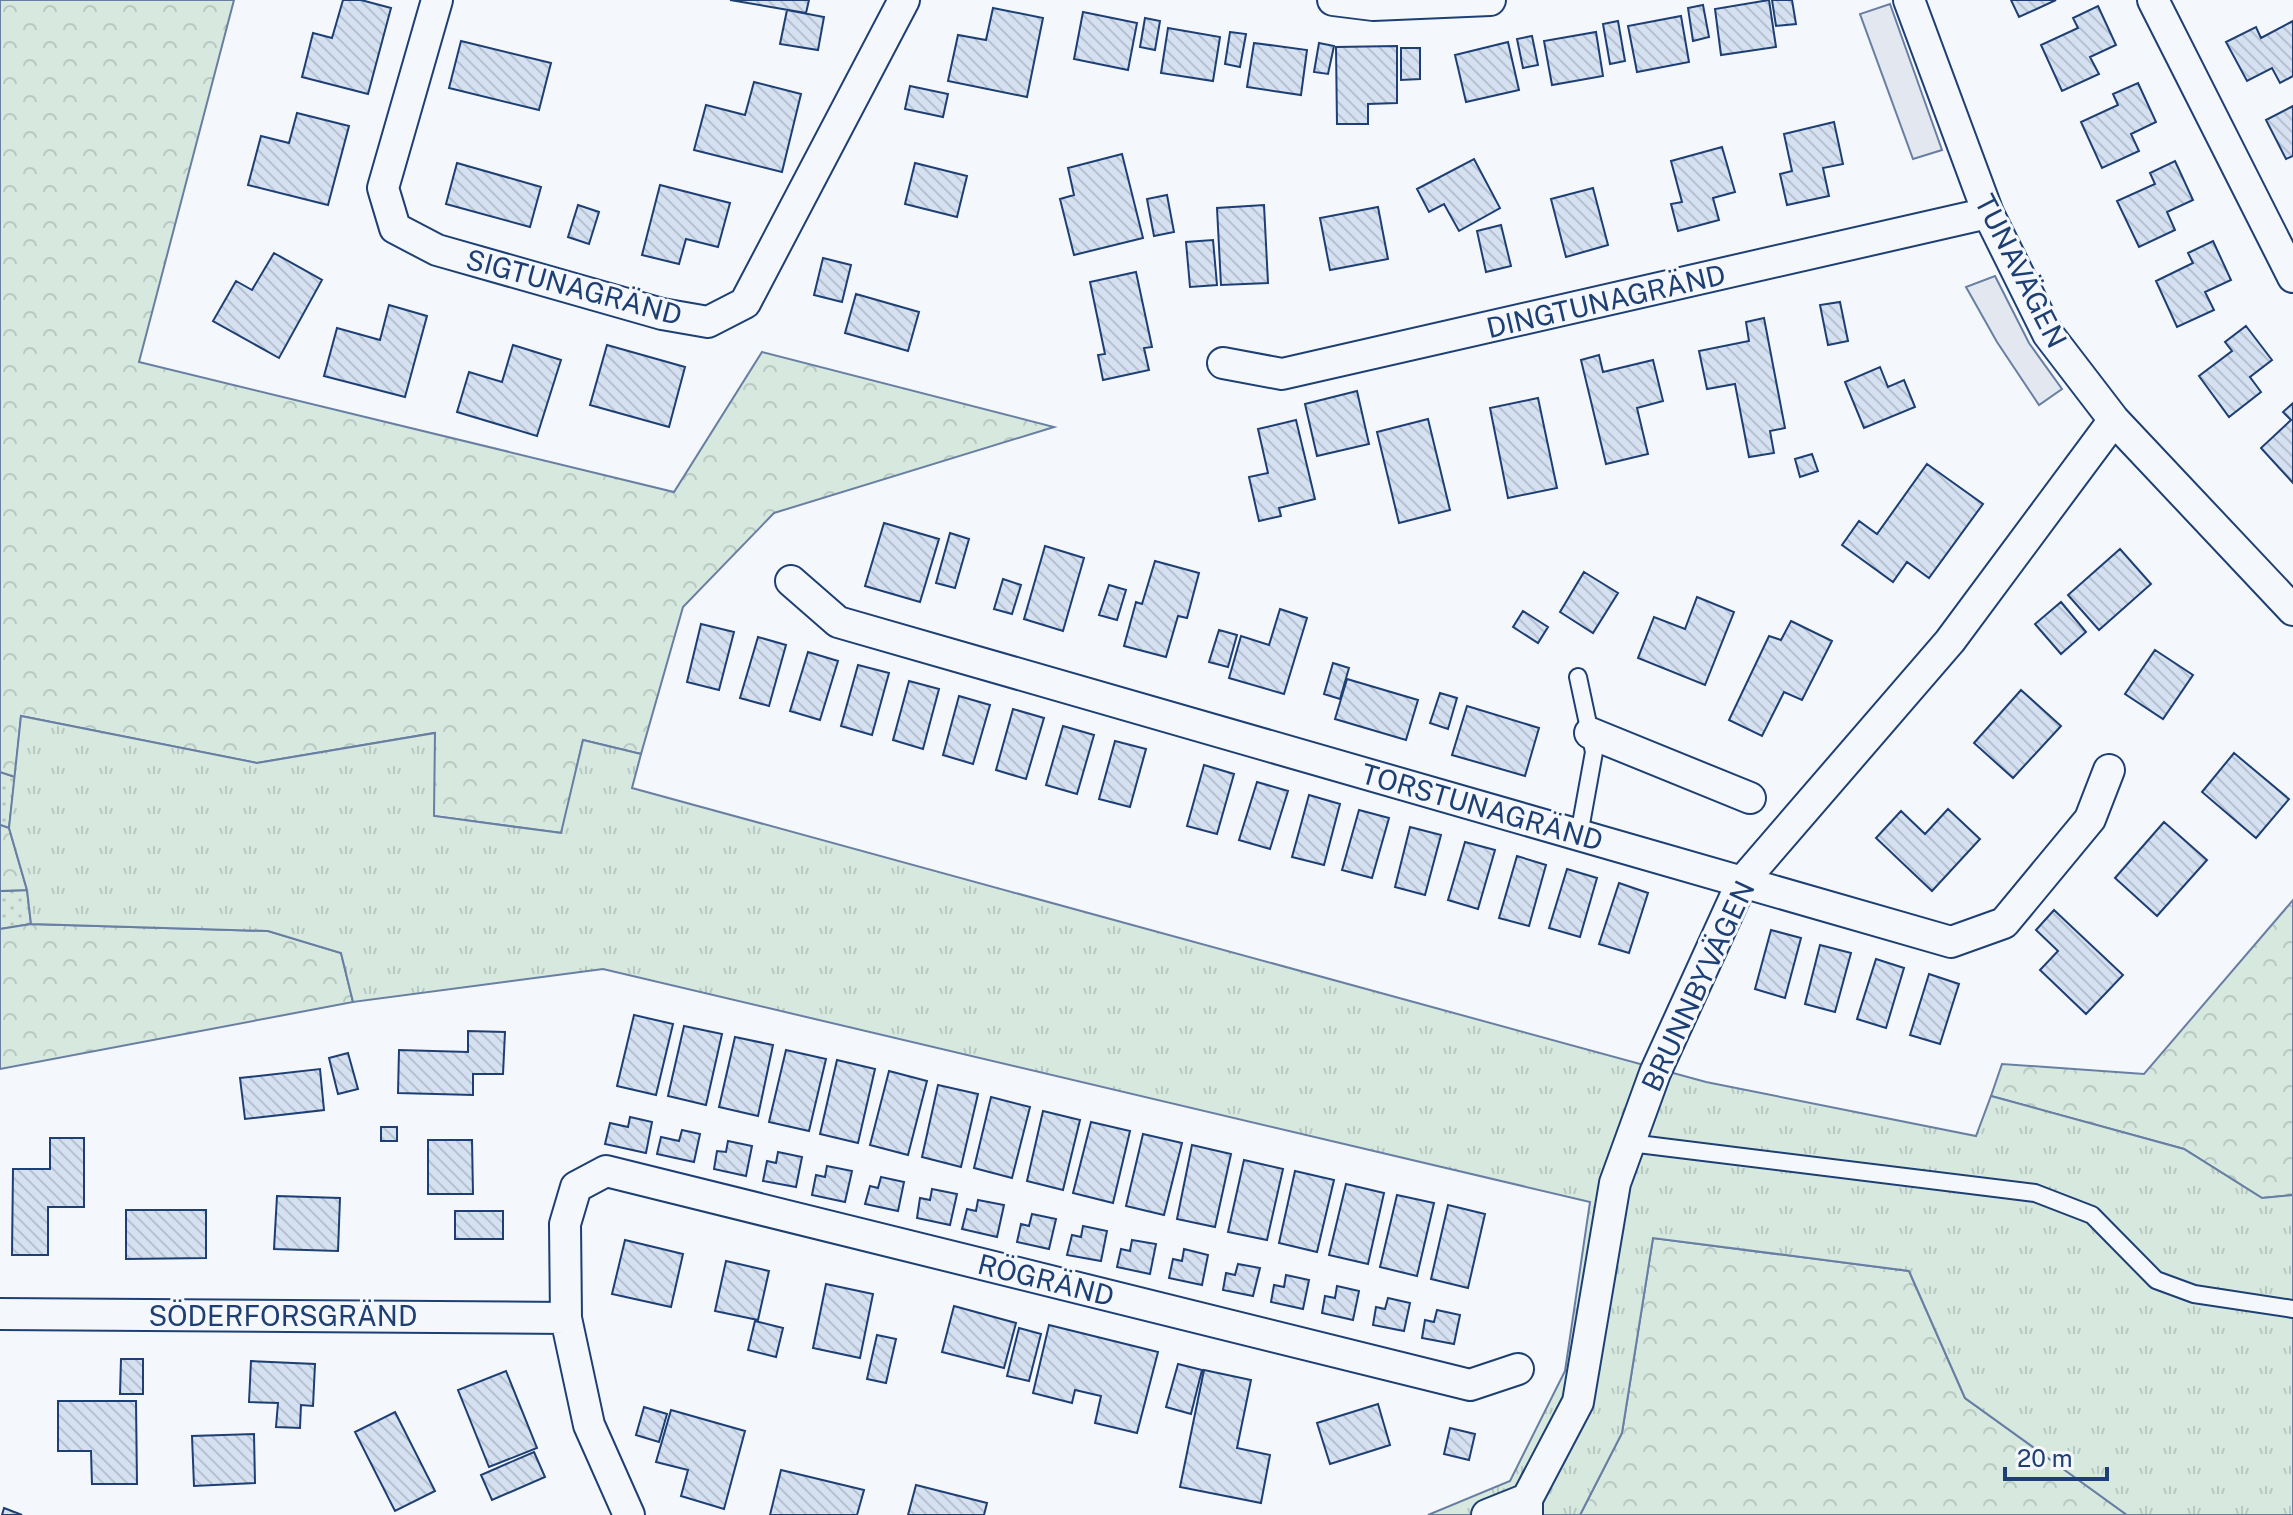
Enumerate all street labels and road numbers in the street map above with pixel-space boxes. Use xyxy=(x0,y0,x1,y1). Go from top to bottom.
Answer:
street label: TUNAVÄGEN xyxy=(1969,189,2074,353)
street label: SIGTUNAGRÄND xyxy=(463,242,686,331)
street label: DINGTUNAGRÄND xyxy=(1483,257,1728,344)
street label: TORSTUNAGRÄND xyxy=(1357,756,1607,857)
street label: BRUNNBYVÄGEN xyxy=(1634,875,1761,1096)
street label: RÖGRÄND xyxy=(975,1247,1118,1312)
street label: SÖDERFORSGRÄND xyxy=(149,1299,417,1332)

